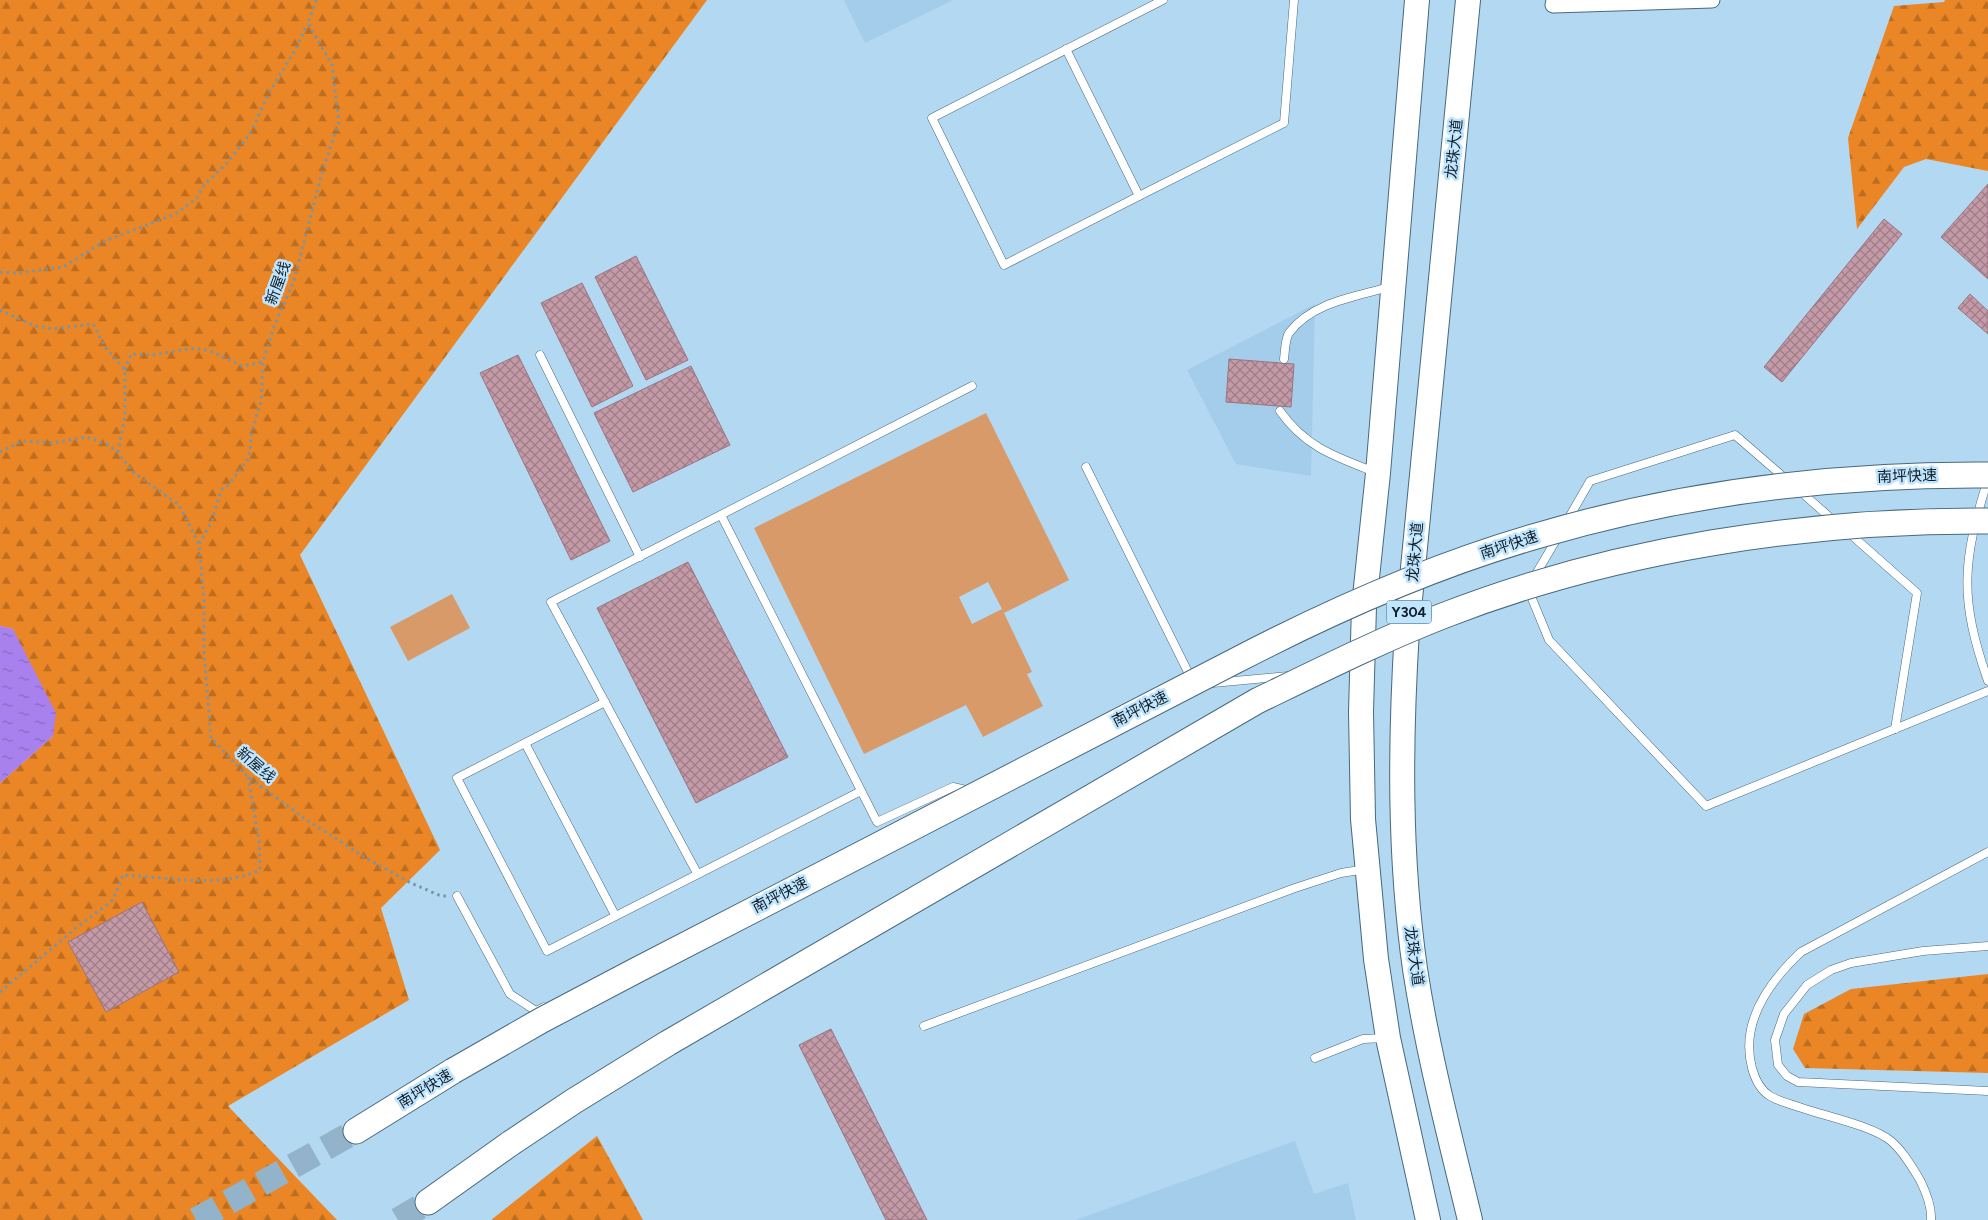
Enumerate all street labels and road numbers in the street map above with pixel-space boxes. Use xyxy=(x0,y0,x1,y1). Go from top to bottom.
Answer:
street label: 龙珠大道 xyxy=(1442,118,1466,180)
street label: 新屋线 xyxy=(262,259,294,307)
street label: 南坪快速 xyxy=(1877,466,1937,486)
street label: 龙珠大道 xyxy=(1403,521,1427,583)
street label: 南坪快速 xyxy=(1478,527,1540,563)
road number: Y304 xyxy=(1386,600,1432,624)
street label: 南坪快速 xyxy=(1109,687,1171,731)
street label: 新屋线 xyxy=(233,743,279,787)
street label: 南坪快速 xyxy=(749,873,811,917)
street label: 龙珠大道 xyxy=(1401,925,1427,987)
street label: 南坪快速 xyxy=(395,1066,455,1112)

